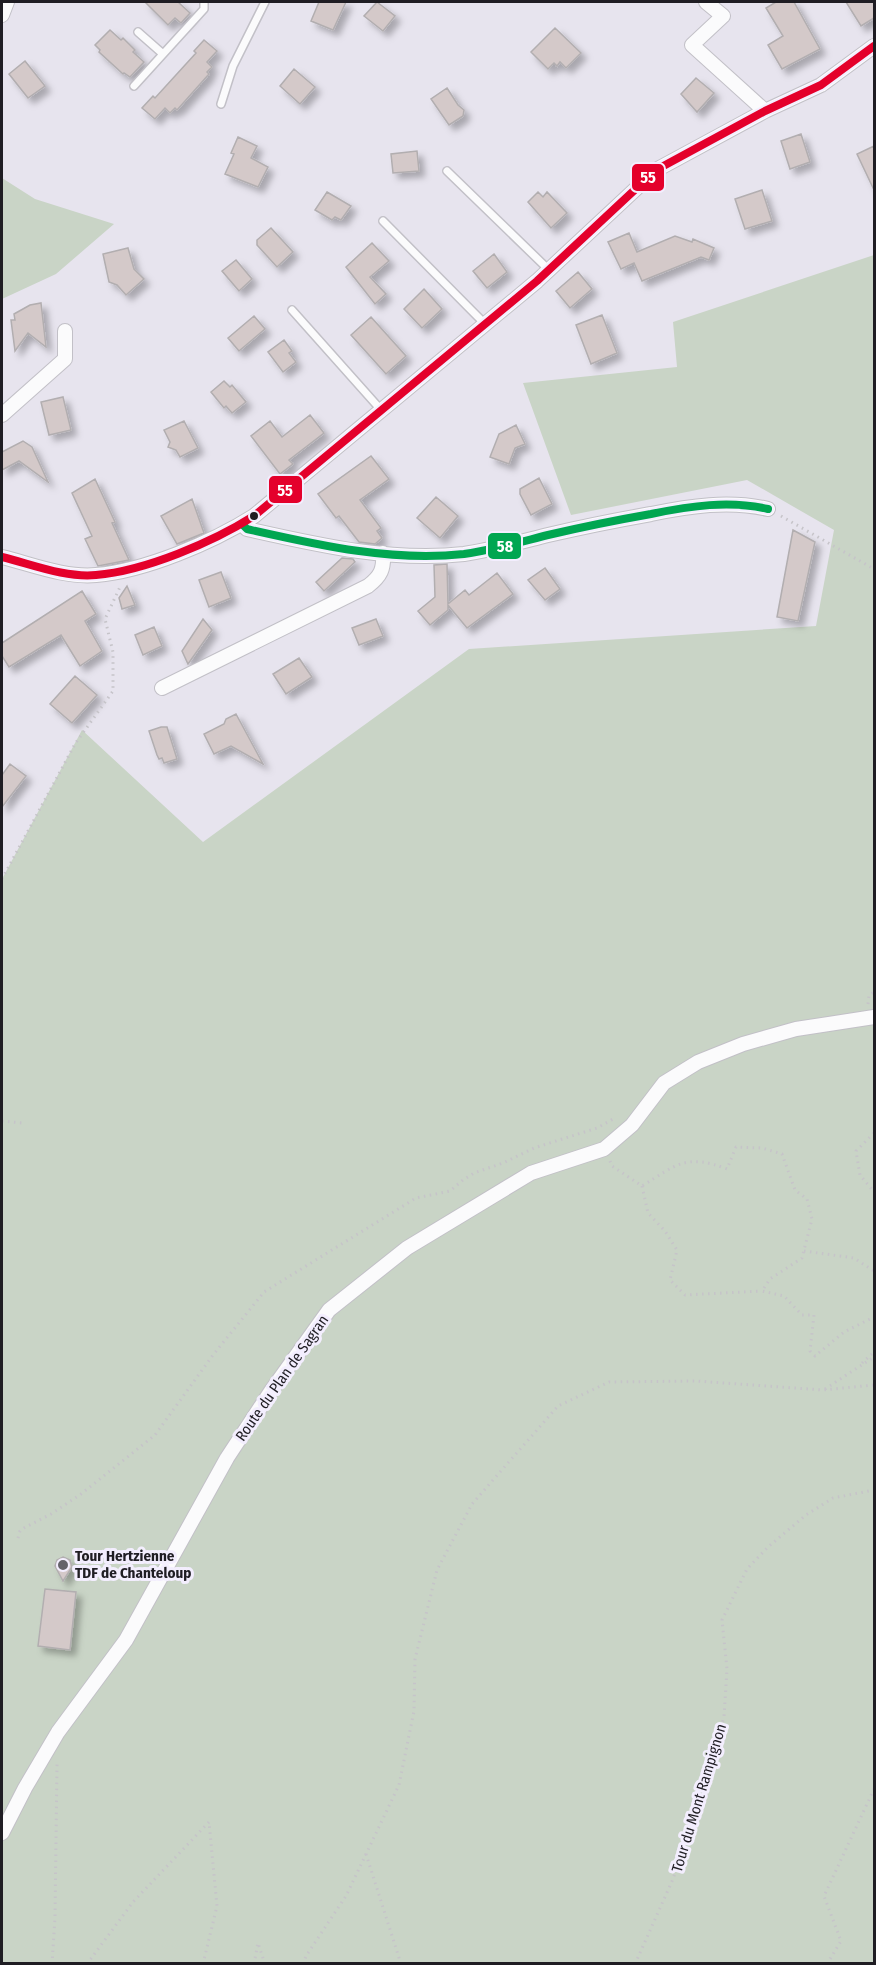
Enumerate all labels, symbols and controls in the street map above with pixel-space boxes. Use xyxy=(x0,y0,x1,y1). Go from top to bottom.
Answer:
line badge: 55 xyxy=(631,163,665,192)
text: 55 xyxy=(640,168,656,187)
line badge: 55 xyxy=(268,475,303,504)
text: 55 xyxy=(277,481,293,500)
unlabelled marker xyxy=(248,510,260,522)
line badge: 58 xyxy=(487,532,522,560)
text: 58 xyxy=(497,537,514,556)
street label: Route du Plan de Sagran xyxy=(232,1311,332,1445)
place label: Tour Hertzienne TDF de Chanteloup xyxy=(75,1547,191,1582)
marker: Tour Hertzienne TDF de Chanteloup xyxy=(56,1558,70,1572)
street label: Tour du Mont Rampignon xyxy=(668,1722,730,1874)

